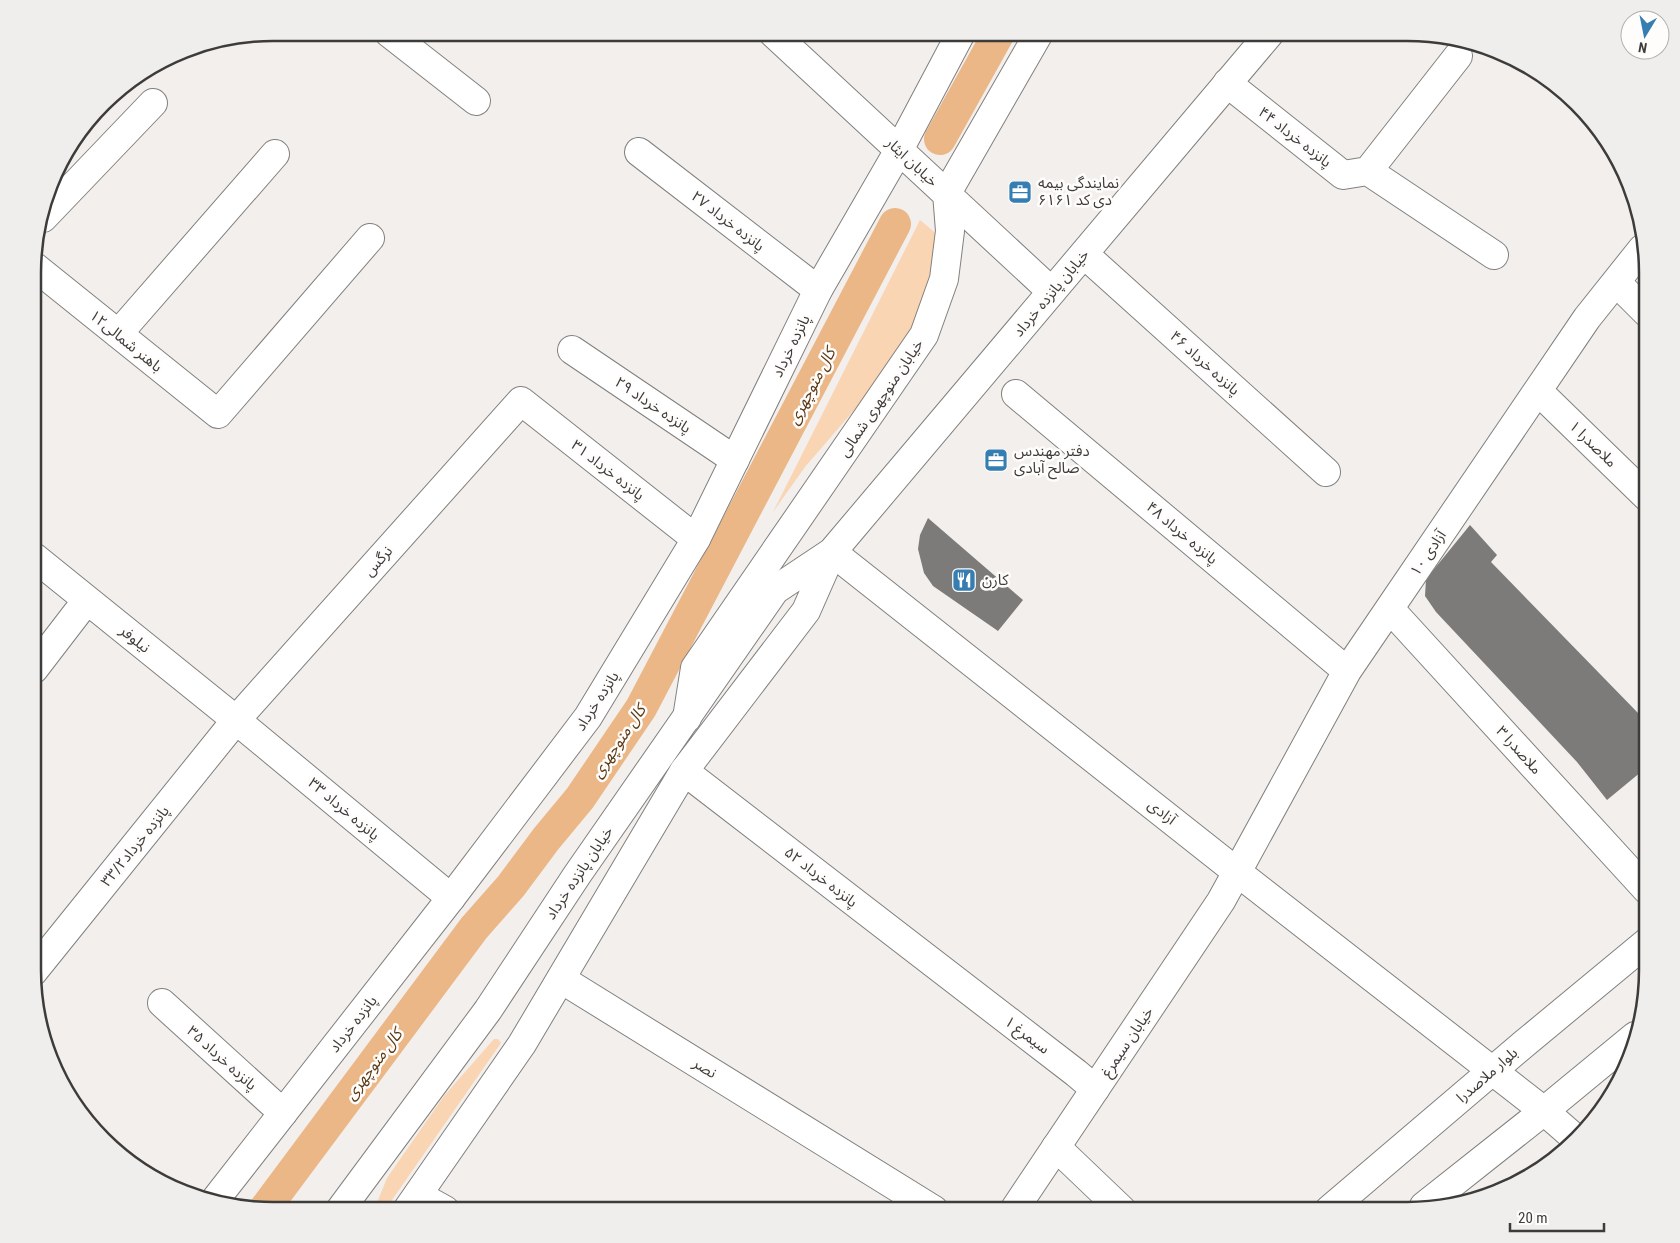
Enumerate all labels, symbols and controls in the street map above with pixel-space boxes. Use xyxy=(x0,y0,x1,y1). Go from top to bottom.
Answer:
north arrow xyxy=(1620,10,1670,60)
text: N xyxy=(1637,39,1648,56)
street label: پانزده خرداد ۴۴ xyxy=(1254,103,1335,172)
street label: خیابان ایثار xyxy=(882,133,942,191)
place label: نمایندگی بیمه دی کد ۶۱۶۱ xyxy=(1038,174,1119,209)
office icon: نمایندگی بیمه دی کد ۶۱۶۱ xyxy=(1007,179,1033,205)
street label: پانزده خرداد ۲۷ xyxy=(687,187,768,256)
street label: خیابان پانزده خرداد xyxy=(1009,246,1094,341)
street label: باهنر شمالی۱۲ xyxy=(86,306,166,376)
street label: پانزده خرداد xyxy=(768,312,815,381)
street label: پانزده خرداد ۴۶ xyxy=(1166,327,1244,400)
street label: خیابان منوچهری شمالی xyxy=(835,336,928,461)
water label: کال منوچهری xyxy=(783,342,842,428)
street label: پانزده خرداد ۲۹ xyxy=(611,373,694,438)
street label: ملاصدرا ۱ xyxy=(1565,417,1621,471)
street label: پانزده خرداد ۳۱ xyxy=(567,436,648,505)
place label: دفتر مهندس صالح آبادی xyxy=(1014,442,1090,480)
office icon: دفتر مهندس صالح آبادی xyxy=(983,447,1009,473)
street label: پانزده خرداد ۴۸ xyxy=(1142,498,1221,569)
street label: آزادی ۱۰ xyxy=(1406,526,1450,579)
street label: نرگس xyxy=(360,542,396,580)
restaurant icon: کارن xyxy=(951,567,977,593)
place label: کارن xyxy=(982,571,1009,589)
street label: نیلوفر xyxy=(115,621,154,657)
street label: پانزده خرداد xyxy=(571,668,624,735)
water label: کال منوچهری xyxy=(587,699,652,782)
street label: ملاصدرا ۳ xyxy=(1493,722,1545,778)
street label: پانزده خرداد ۳۳ xyxy=(304,774,383,845)
street label: آزادی xyxy=(1144,795,1180,829)
street label: پانزده خرداد۳۳/۲ xyxy=(97,802,174,891)
street label: خیابان پانزده خرداد xyxy=(541,823,618,923)
street label: پانزده خرداد ۵۲ xyxy=(780,843,861,912)
street label: پانزده خرداد xyxy=(325,992,382,1057)
street label: خیابان سیمرغ xyxy=(1097,1003,1160,1082)
street label: سیمرغ ۱ xyxy=(999,1012,1053,1060)
street label: پانزده خرداد ۳۵ xyxy=(183,1022,261,1095)
water label: کال منوچهری xyxy=(341,1023,409,1104)
street label: بلوار ملاصدرا xyxy=(1453,1044,1521,1106)
street label: نصر xyxy=(689,1053,720,1082)
scale bar xyxy=(1510,1200,1604,1232)
text: 20 m xyxy=(1518,1209,1548,1227)

